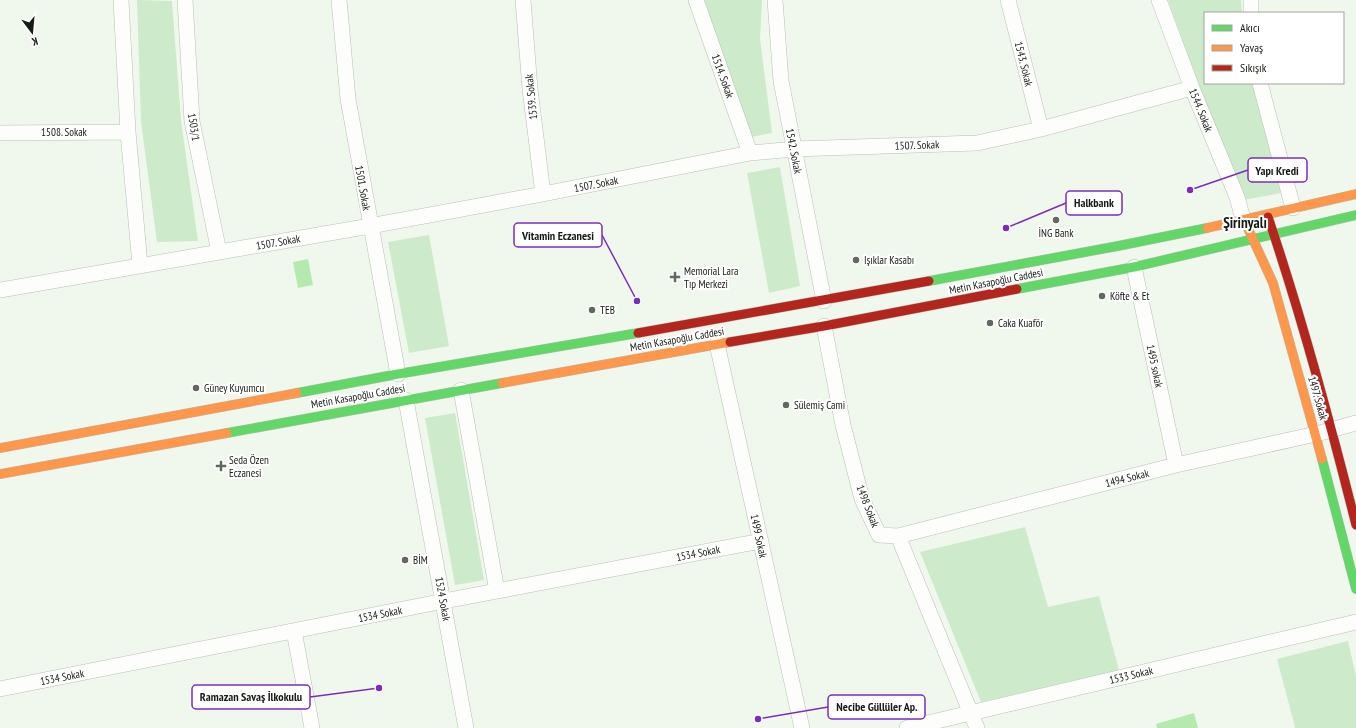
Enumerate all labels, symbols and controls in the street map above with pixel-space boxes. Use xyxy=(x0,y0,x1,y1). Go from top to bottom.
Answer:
north arrow xyxy=(12,12,52,52)
legend xyxy=(1204,12,1344,84)
text: Akıcı xyxy=(1240,20,1260,35)
text: K xyxy=(30,34,39,49)
street label: 1543. Sokak xyxy=(1012,40,1037,89)
text: Yavaş xyxy=(1240,40,1263,55)
street label: 1514. Sokak xyxy=(709,52,738,101)
text: Sıkışık xyxy=(1240,60,1267,75)
street label: 1539. Sokak xyxy=(522,73,540,120)
street label: 1544. Sokak xyxy=(1186,86,1216,135)
street label: 1503/1 xyxy=(185,112,203,142)
street label: 1508. Sokak xyxy=(41,125,88,139)
street label: 1542. Sokak xyxy=(783,127,805,176)
street label: 1507. Sokak xyxy=(894,137,940,153)
callout: Yapı Kredi xyxy=(1248,158,1307,182)
text: Yapı Kredi xyxy=(1254,163,1299,178)
street label: 1501. Sokak xyxy=(352,164,374,212)
street label: 1507. Sokak xyxy=(573,173,620,195)
callout: Halkbank xyxy=(1066,191,1122,215)
text: Halkbank xyxy=(1074,195,1114,210)
district label: Şirinyalı xyxy=(1223,213,1267,232)
marker: İNG Bank xyxy=(1051,215,1061,225)
callout: Vitamin Eczanesi xyxy=(514,223,602,247)
place label: İNG Bank xyxy=(1039,226,1074,240)
text: Vitamin Eczanesi xyxy=(521,228,594,243)
street label: 1507. Sokak xyxy=(255,231,302,253)
place label: Işıklar Kasabı xyxy=(864,253,914,267)
marker: Işıklar Kasabı xyxy=(851,255,861,265)
place label: Memorial Lara Tıp Merkezi xyxy=(684,264,738,291)
street label: Metin Kasapoğlu Caddesi xyxy=(948,265,1044,297)
marker: Memorial Lara Tıp Merkezi xyxy=(669,271,681,283)
place label: Köfte & Et xyxy=(1110,289,1149,303)
marker: Köfte & Et xyxy=(1097,291,1107,301)
place label: TEB xyxy=(600,303,615,317)
marker: TEB xyxy=(587,305,597,315)
place label: Caka Kuaför xyxy=(998,316,1043,330)
marker: Caka Kuaför xyxy=(985,318,995,328)
street label: Metin Kasapoğlu Caddesi xyxy=(629,324,725,354)
street label: 1495 sokak xyxy=(1144,343,1167,389)
street label: 1497. Sokak xyxy=(1305,375,1331,422)
place label: Güney Kuyumcu xyxy=(204,381,264,395)
street label: Metin Kasapoğlu Caddesi xyxy=(310,381,406,411)
marker: Güney Kuyumcu xyxy=(191,383,201,393)
place label: Sülemiş Cami xyxy=(794,398,845,412)
marker: Sülemiş Cami xyxy=(781,400,791,410)
place label: Seda Özen Eczanesi xyxy=(229,453,269,480)
marker: Seda Özen Eczanesi xyxy=(216,461,226,471)
street label: 1494 Sokak xyxy=(1104,466,1151,490)
street label: 1498 Sokak xyxy=(853,483,883,530)
street label: 1499 Sokak xyxy=(748,513,771,560)
street label: 1534 Sokak xyxy=(675,542,722,564)
place label: BİM xyxy=(413,553,428,567)
marker: BİM xyxy=(400,555,410,565)
street label: 1524 Sokak xyxy=(432,576,454,623)
street label: 1534 Sokak xyxy=(357,603,404,625)
street label: 1533 Sokak xyxy=(1108,663,1155,687)
street label: 1534 Sokak xyxy=(39,666,86,688)
callout: Ramazan Savaş İlkokulu xyxy=(192,685,310,709)
text: Ramazan Savaş İlkokulu xyxy=(200,689,302,704)
callout: Necibe Güllüler Ap. xyxy=(828,695,925,719)
text: Necibe Güllüler Ap. xyxy=(836,699,918,714)

